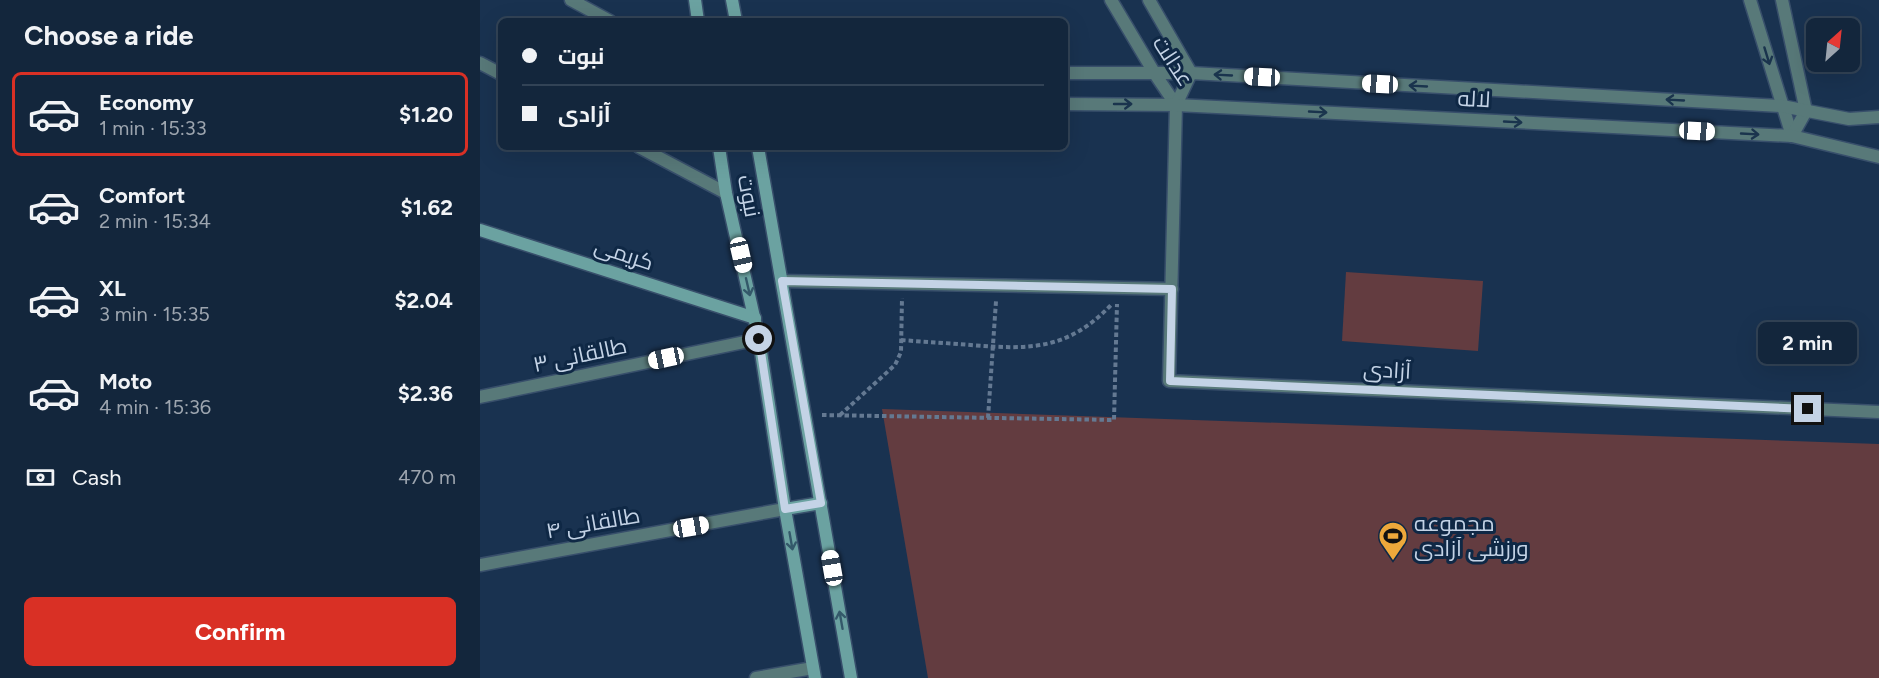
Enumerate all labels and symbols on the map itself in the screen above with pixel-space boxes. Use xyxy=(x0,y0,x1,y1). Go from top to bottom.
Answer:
north arrow xyxy=(1806,18,1860,72)
street label: عدالت xyxy=(1147,31,1199,91)
one-way arrow xyxy=(1762,46,1773,65)
car xyxy=(1244,67,1280,87)
one-way arrow xyxy=(1213,69,1233,80)
car xyxy=(1362,74,1398,94)
one-way arrow xyxy=(1408,80,1428,91)
street label: لاله xyxy=(1457,85,1491,113)
one-way arrow xyxy=(1666,95,1686,106)
one-way arrow xyxy=(1113,98,1133,110)
one-way arrow xyxy=(1308,106,1328,117)
one-way arrow xyxy=(1503,116,1523,127)
car xyxy=(1679,121,1715,141)
one-way arrow xyxy=(1739,128,1759,139)
street label: نبوت xyxy=(732,173,766,219)
street label: کریمی xyxy=(591,232,657,276)
car xyxy=(728,235,754,275)
one-way arrow xyxy=(742,277,754,296)
callout: 2 min xyxy=(1758,322,1858,364)
route start xyxy=(745,325,772,352)
street label: طالقانی ۳ xyxy=(531,332,629,378)
car xyxy=(647,345,685,371)
street label: آزادی xyxy=(1362,355,1412,385)
route end xyxy=(1794,395,1821,422)
street label: طالقانی ۴ xyxy=(544,501,642,545)
place label: مجموعه ورزشی آزادی xyxy=(1414,510,1529,562)
car xyxy=(672,515,710,539)
sports icon: مجموعه ورزشی آزادی xyxy=(1377,520,1409,562)
one-way arrow xyxy=(785,531,796,550)
car xyxy=(820,549,844,587)
one-way arrow xyxy=(835,611,846,631)

